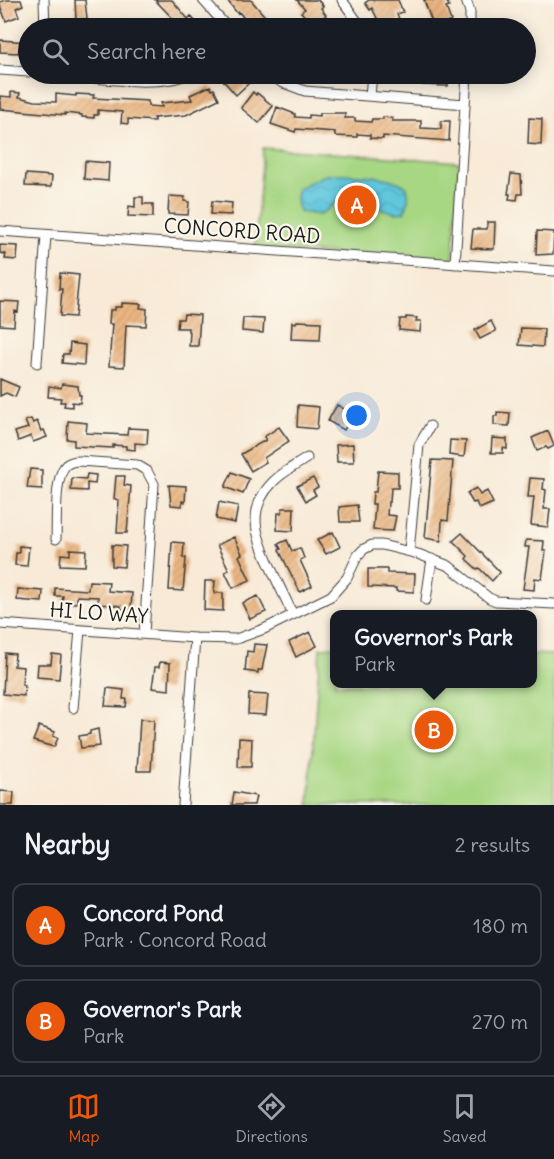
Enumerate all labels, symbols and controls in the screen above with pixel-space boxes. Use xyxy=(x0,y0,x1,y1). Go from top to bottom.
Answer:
search box xyxy=(18,18,536,84)
icon: search xyxy=(39,35,72,68)
text: Search here xyxy=(87,37,206,65)
pin: A xyxy=(338,182,376,228)
street label: CONCORD ROAD xyxy=(163,213,321,248)
your location xyxy=(342,401,371,430)
street label: HI LO WAY xyxy=(49,597,149,628)
popup xyxy=(330,610,537,688)
text: Governor's Park xyxy=(354,623,513,651)
text: Park xyxy=(354,651,395,676)
pin: B xyxy=(414,708,454,752)
text: Nearby xyxy=(24,828,110,861)
text: 2 results xyxy=(455,832,530,857)
text: Concord Pond xyxy=(83,899,223,927)
text: A xyxy=(39,913,52,938)
text: 180 m xyxy=(473,913,528,938)
text: Park · Concord Road xyxy=(83,927,267,952)
text: Governor's Park xyxy=(83,995,242,1023)
text: B xyxy=(39,1009,52,1034)
text: 270 m xyxy=(472,1009,528,1034)
text: Park xyxy=(83,1023,124,1048)
tab: Map xyxy=(67,1090,100,1146)
tab: Directions xyxy=(235,1090,308,1146)
tab: Saved xyxy=(443,1090,487,1146)

